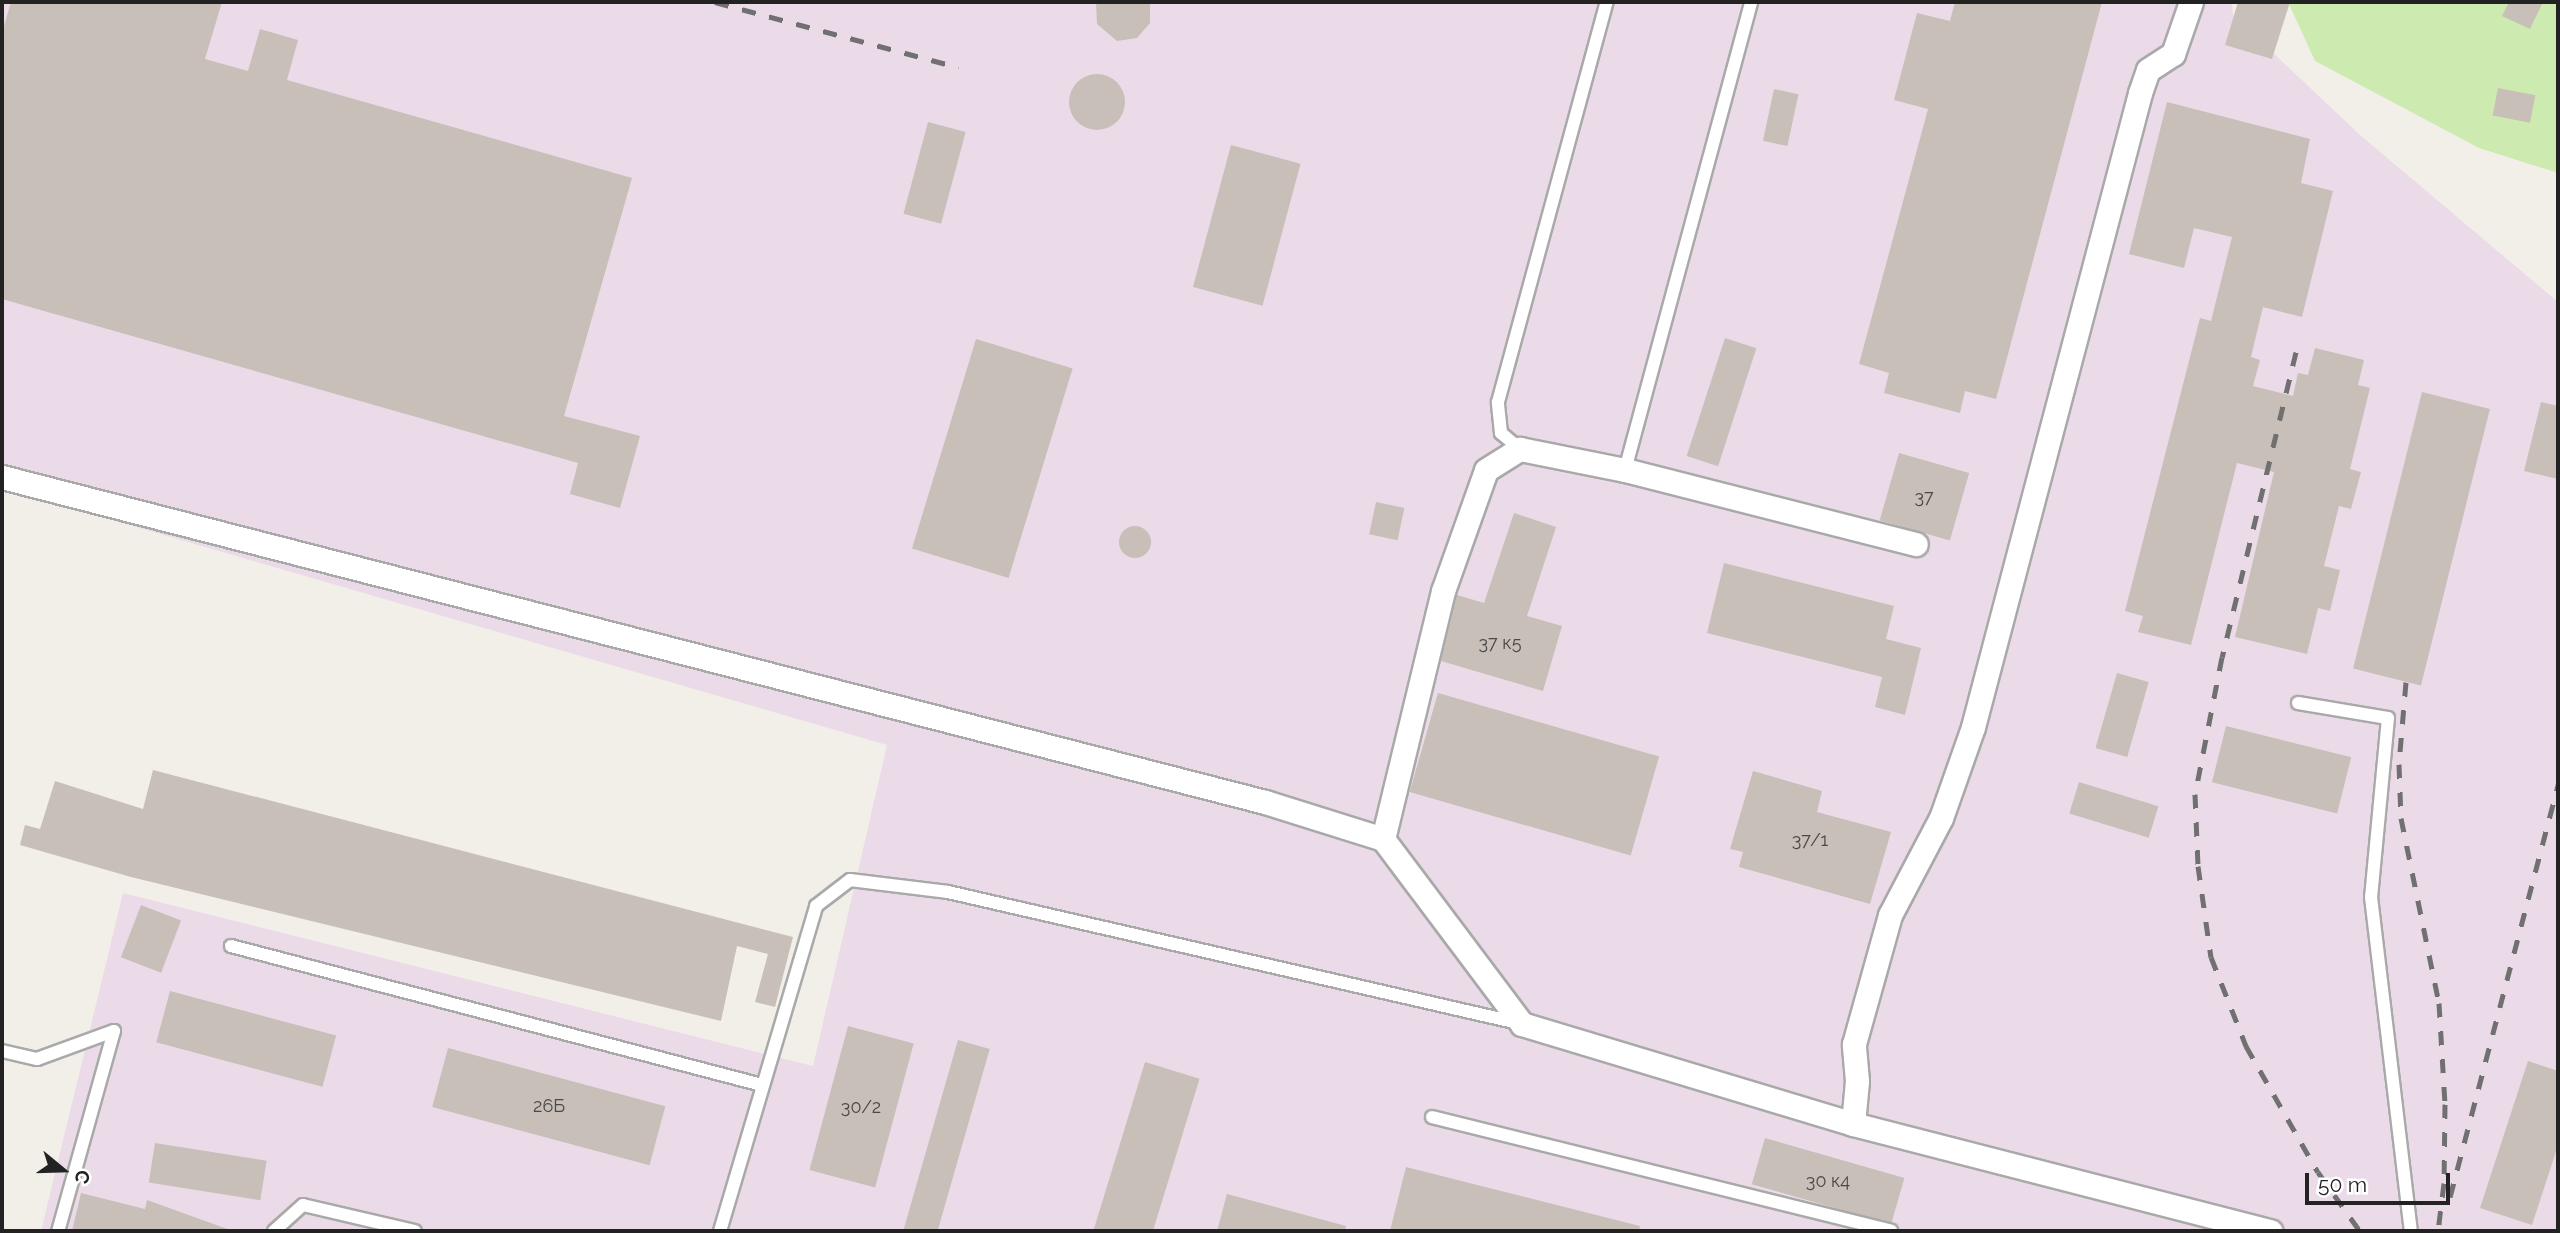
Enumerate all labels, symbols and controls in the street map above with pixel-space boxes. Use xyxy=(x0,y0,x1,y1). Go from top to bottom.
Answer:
house number: 37 xyxy=(1914,486,1934,508)
house number: 37 к5 xyxy=(1479,632,1521,654)
house number: 37/1 xyxy=(1792,829,1828,851)
house number: 26Б xyxy=(533,1095,565,1117)
house number: 30/2 xyxy=(841,1096,881,1118)
north arrow xyxy=(28,1135,98,1205)
scale bar xyxy=(2308,1160,2453,1204)
text: С xyxy=(70,1167,95,1187)
house number: 30 к4 xyxy=(1806,1170,1850,1192)
text: 50 m xyxy=(2318,1172,2367,1197)

